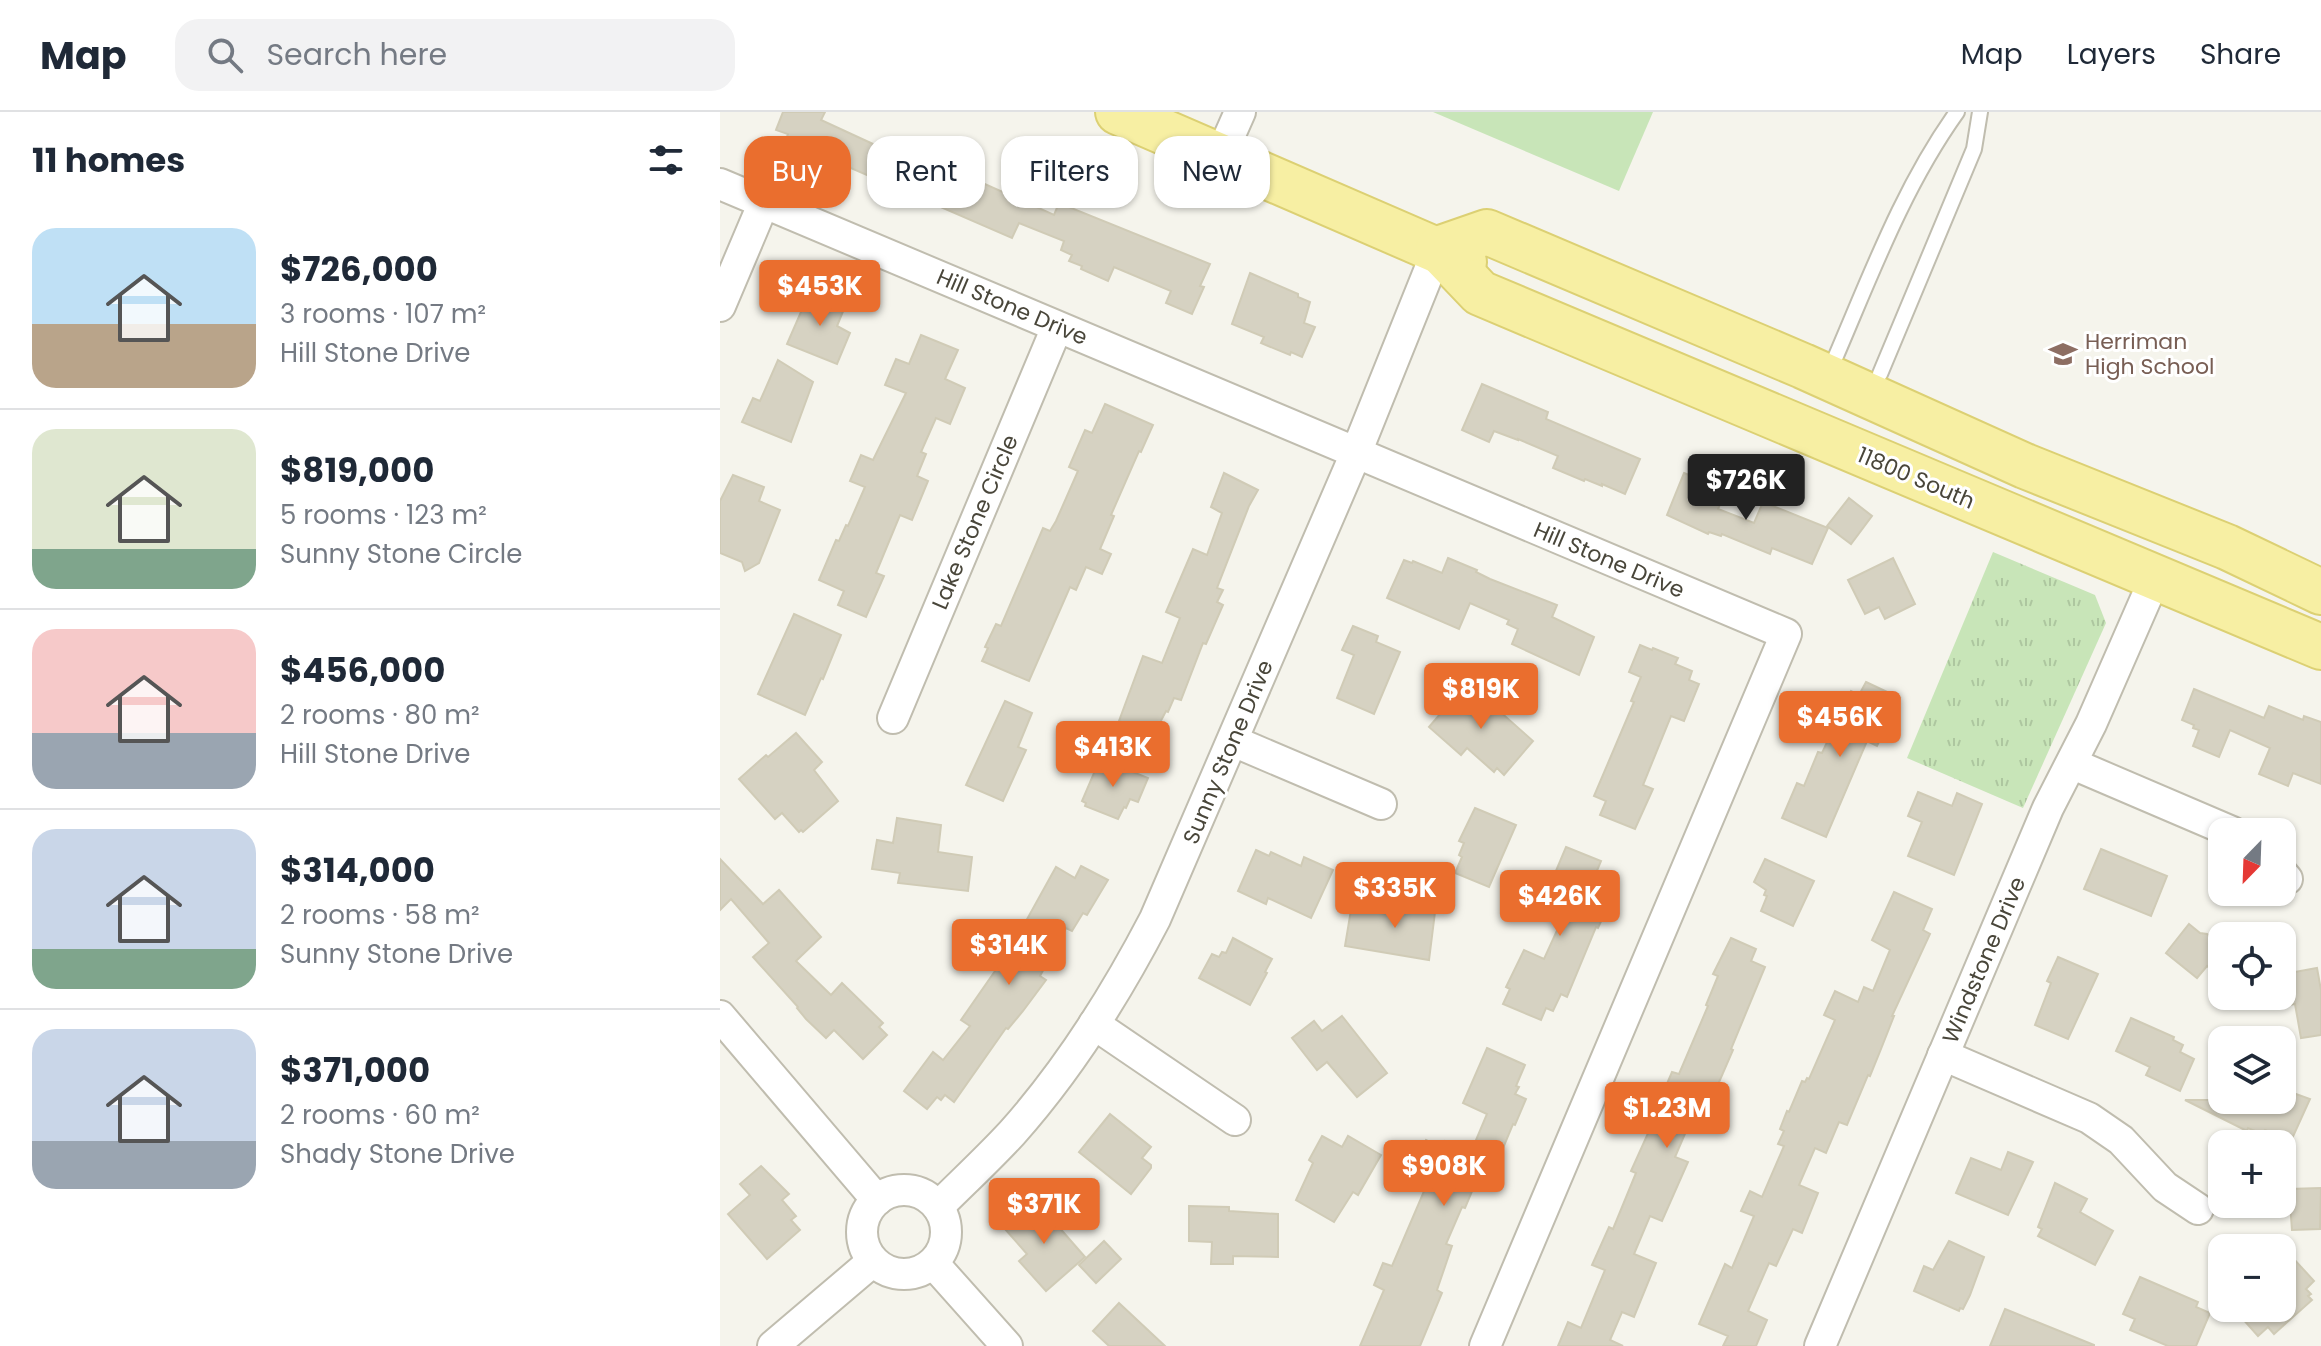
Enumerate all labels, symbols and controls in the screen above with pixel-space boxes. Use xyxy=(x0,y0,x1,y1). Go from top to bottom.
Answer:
search box xyxy=(175,19,735,91)
text: Map xyxy=(40,29,127,82)
icon: search xyxy=(203,33,247,77)
text: Search here xyxy=(267,33,447,76)
text: Map xyxy=(1961,35,2023,74)
text: Layers xyxy=(2067,35,2156,74)
text: Share xyxy=(2200,35,2281,74)
text: 11 homes xyxy=(32,136,185,184)
chip: Buy xyxy=(744,136,851,208)
chip: Rent xyxy=(867,136,985,208)
chip: Filters xyxy=(1001,136,1138,208)
chip: New xyxy=(1154,136,1270,208)
icon: filters xyxy=(644,138,688,182)
text: $726,000 xyxy=(280,245,438,293)
icon: home xyxy=(96,260,192,356)
pin: $453K xyxy=(764,260,876,328)
street label: Hill Stone Drive xyxy=(932,261,1092,353)
text: $453K xyxy=(777,268,863,304)
text: 3 rooms · 107 m² xyxy=(280,296,486,332)
place label: Herriman High School xyxy=(2085,326,2214,382)
text: Hill Stone Drive xyxy=(280,335,470,371)
school or university icon: Herriman High School xyxy=(2048,339,2078,369)
street label: Lake Stone Circle xyxy=(924,430,1026,614)
street label: 11800 South xyxy=(1853,439,1979,517)
text: $819,000 xyxy=(280,446,434,494)
pin: $726K xyxy=(1690,454,1802,522)
icon: home xyxy=(96,461,192,557)
text: $726K xyxy=(1706,462,1786,498)
text: 5 rooms · 123 m² xyxy=(280,497,487,533)
street label: Hill Stone Drive xyxy=(1529,514,1689,606)
text: Sunny Stone Circle xyxy=(280,536,522,572)
text: $456,000 xyxy=(280,646,445,694)
street label: Sunny Stone Drive xyxy=(1175,655,1281,849)
icon: home xyxy=(96,661,192,757)
pin: $819K xyxy=(1425,663,1537,731)
text: $819K xyxy=(1442,671,1520,707)
pin: $456K xyxy=(1784,691,1896,759)
text: 2 rooms · 80 m² xyxy=(280,697,480,733)
text: $456K xyxy=(1797,699,1883,735)
pin: $413K xyxy=(1057,721,1169,789)
text: $413K xyxy=(1074,729,1152,765)
text: Hill Stone Drive xyxy=(280,736,470,772)
north arrow xyxy=(2208,818,2296,906)
map controls xyxy=(2208,818,2296,1322)
text: $314,000 xyxy=(280,846,435,894)
icon: home xyxy=(96,861,192,957)
pin: $335K xyxy=(1339,862,1451,930)
text: $335K xyxy=(1353,870,1437,906)
pin: $426K xyxy=(1504,870,1616,938)
street label: Windstone Drive xyxy=(1935,872,2033,1048)
text: $426K xyxy=(1518,878,1602,914)
text: 2 rooms · 58 m² xyxy=(280,897,480,933)
pin: $314K xyxy=(953,919,1065,987)
button: locate xyxy=(2208,922,2296,1010)
text: $314K xyxy=(970,927,1048,963)
text: Sunny Stone Drive xyxy=(280,936,513,972)
button: layers xyxy=(2208,1026,2296,1114)
text: $371,000 xyxy=(280,1046,430,1094)
icon: home xyxy=(96,1061,192,1157)
pin: $1.23M xyxy=(1602,1082,1732,1150)
text: $1.23M xyxy=(1623,1090,1711,1126)
text: 2 rooms · 60 m² xyxy=(280,1097,480,1133)
button: + xyxy=(2208,1130,2296,1218)
text: Shady Stone Drive xyxy=(280,1136,515,1172)
pin: $908K xyxy=(1388,1140,1500,1208)
text: $908K xyxy=(1401,1148,1487,1184)
pin: $371K xyxy=(988,1178,1100,1246)
text: $371K xyxy=(1007,1186,1081,1222)
button: − xyxy=(2208,1234,2296,1322)

